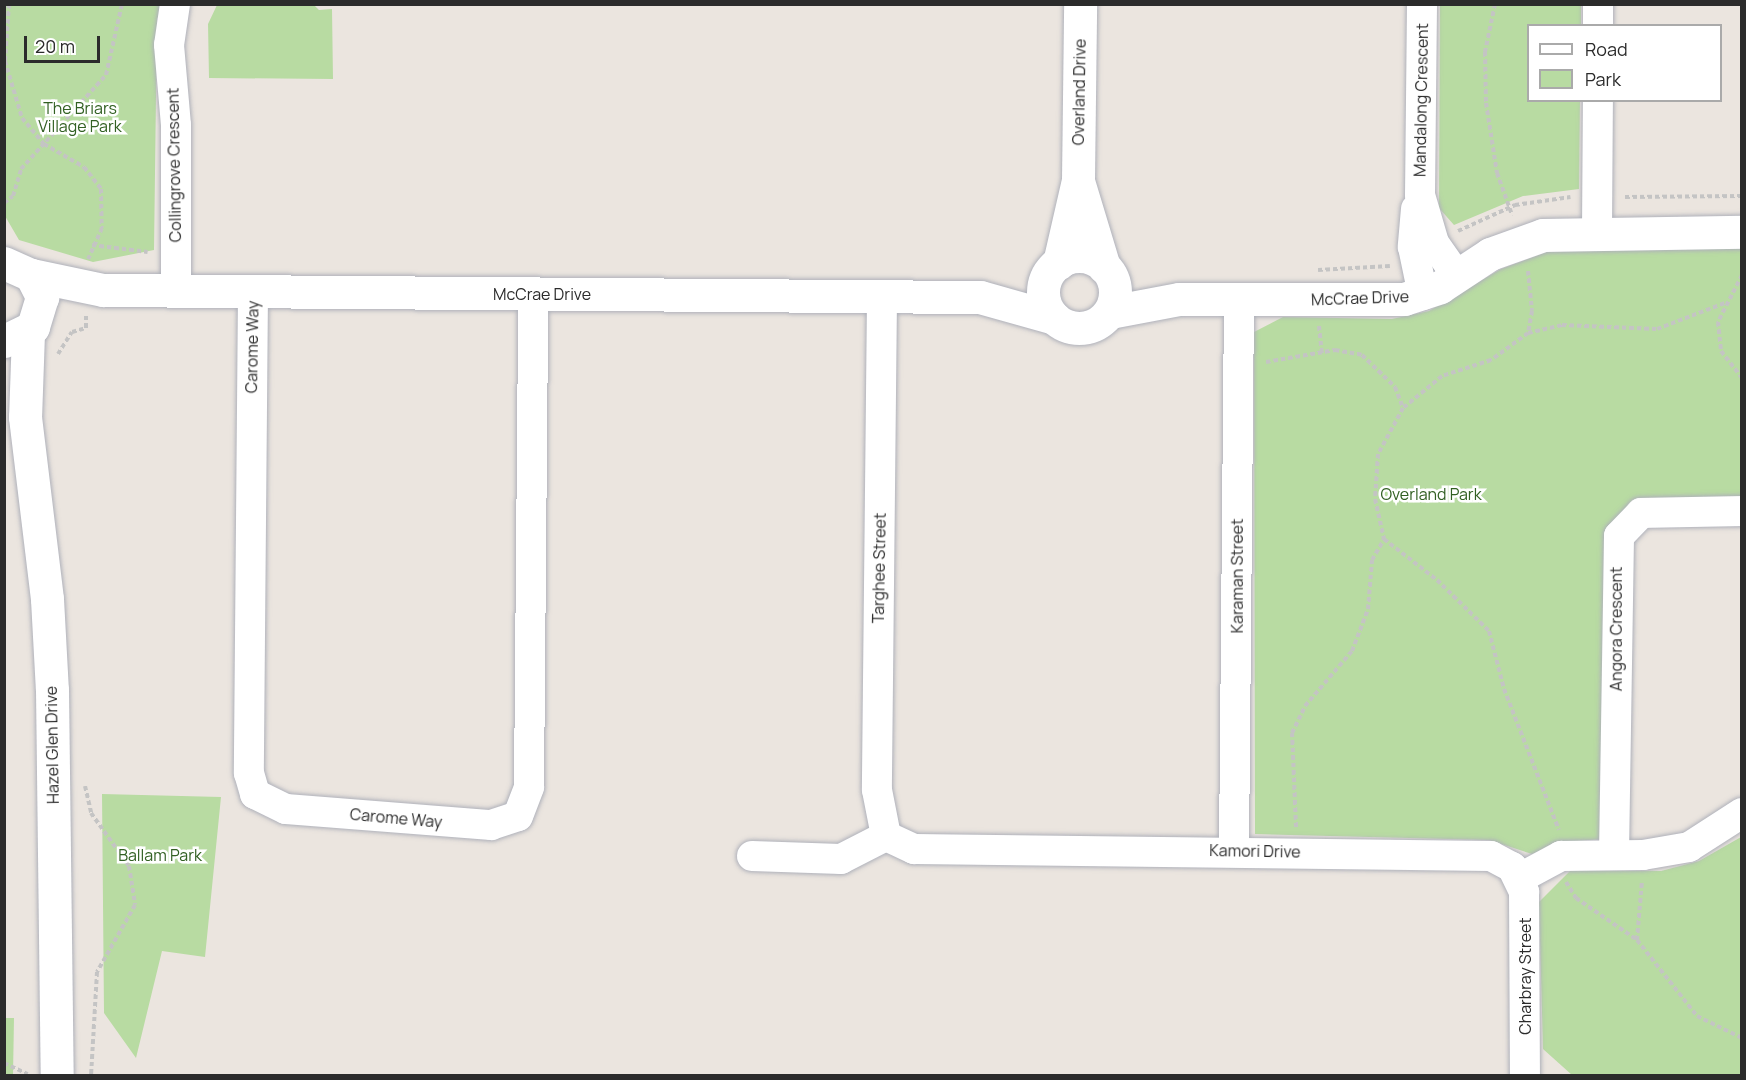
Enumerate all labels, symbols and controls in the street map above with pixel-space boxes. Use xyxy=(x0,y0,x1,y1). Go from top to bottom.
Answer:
street label: Mandalong Crescent xyxy=(1410,23,1432,177)
scale bar xyxy=(27,24,104,62)
legend xyxy=(1527,24,1722,102)
text: 20 m xyxy=(35,34,75,58)
text: Road xyxy=(1585,37,1628,61)
street label: Overland Drive xyxy=(1068,39,1090,145)
text: Park xyxy=(1585,67,1621,91)
street label: Collingrove Crescent xyxy=(163,88,185,242)
park label: The Briars Village Park xyxy=(38,98,122,136)
street label: McCrae Drive xyxy=(493,284,591,304)
street label: McCrae Drive xyxy=(1311,287,1409,309)
street label: Carome Way xyxy=(242,301,262,393)
park label: Overland Park xyxy=(1380,484,1482,504)
street label: Targhee Street xyxy=(868,513,890,623)
street label: Karaman Street xyxy=(1227,519,1247,633)
street label: Angora Crescent xyxy=(1606,567,1626,691)
street label: Hazel Glen Drive xyxy=(41,686,63,804)
street label: Carome Way xyxy=(349,804,443,832)
street label: Kamori Drive xyxy=(1209,841,1301,861)
park label: Ballam Park xyxy=(118,845,202,865)
street label: Charbray Street xyxy=(1515,917,1535,1035)

